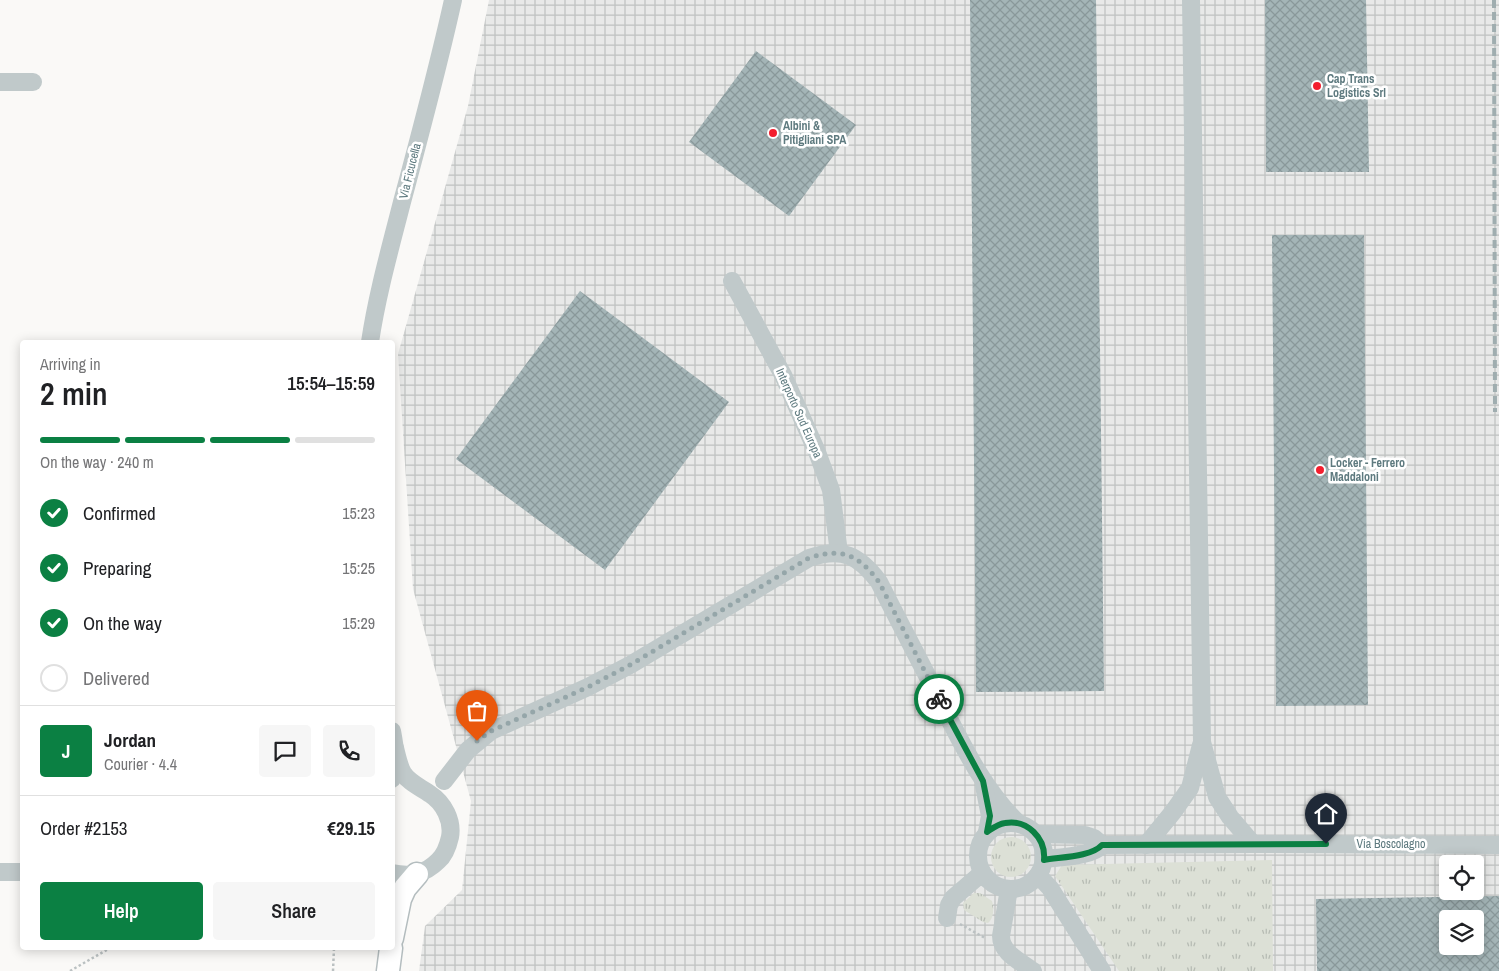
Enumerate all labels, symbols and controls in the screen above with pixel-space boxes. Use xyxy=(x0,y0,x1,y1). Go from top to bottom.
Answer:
place label: Cap Trans Logistics Srl xyxy=(1327,71,1386,101)
marker: Cap Trans Logistics Srl xyxy=(1311,80,1323,92)
place label: Albini & Pitigliani SPA xyxy=(783,118,847,148)
marker: Albini & Pitigliani SPA xyxy=(767,127,779,139)
street label: Via Ficucella xyxy=(395,141,425,200)
text: Arriving in xyxy=(40,353,101,375)
street label: Interporto Sud Europa xyxy=(772,366,826,461)
text: 15:54–15:59 xyxy=(287,370,375,396)
text: 2 min xyxy=(40,372,108,415)
text: On the way · 240 m xyxy=(40,451,154,473)
place label: Locker - Ferrero Maddaloni xyxy=(1330,455,1405,485)
marker: Locker - Ferrero Maddaloni xyxy=(1314,464,1326,476)
icon: check xyxy=(40,499,68,527)
text: Confirmed xyxy=(83,500,156,526)
text: 15:23 xyxy=(342,502,375,524)
icon: check xyxy=(40,554,68,582)
text: Preparing xyxy=(83,555,151,581)
text: 15:25 xyxy=(342,557,375,579)
icon: check xyxy=(40,609,68,637)
text: On the way xyxy=(83,610,162,636)
text: 15:29 xyxy=(342,612,375,634)
text: Delivered xyxy=(83,665,150,691)
courier xyxy=(914,674,964,724)
icon: bike xyxy=(925,685,953,713)
pin xyxy=(456,690,498,741)
icon: bag xyxy=(463,697,491,725)
button: chat xyxy=(259,725,311,777)
button: phone xyxy=(323,725,375,777)
text: Jordan xyxy=(104,727,156,753)
text: J xyxy=(62,738,70,764)
text: Courier · 4.4 xyxy=(104,753,177,775)
pin xyxy=(1305,793,1347,844)
icon: home xyxy=(1312,800,1340,828)
text: Order #2153 xyxy=(40,815,127,841)
text: €29.15 xyxy=(327,815,375,841)
street label: Via Boscolagno xyxy=(1357,836,1425,852)
map controls xyxy=(1439,855,1484,955)
button: locate xyxy=(1439,855,1484,900)
button: Help xyxy=(40,882,203,940)
button: Share xyxy=(213,882,375,940)
button: layers xyxy=(1439,910,1484,955)

